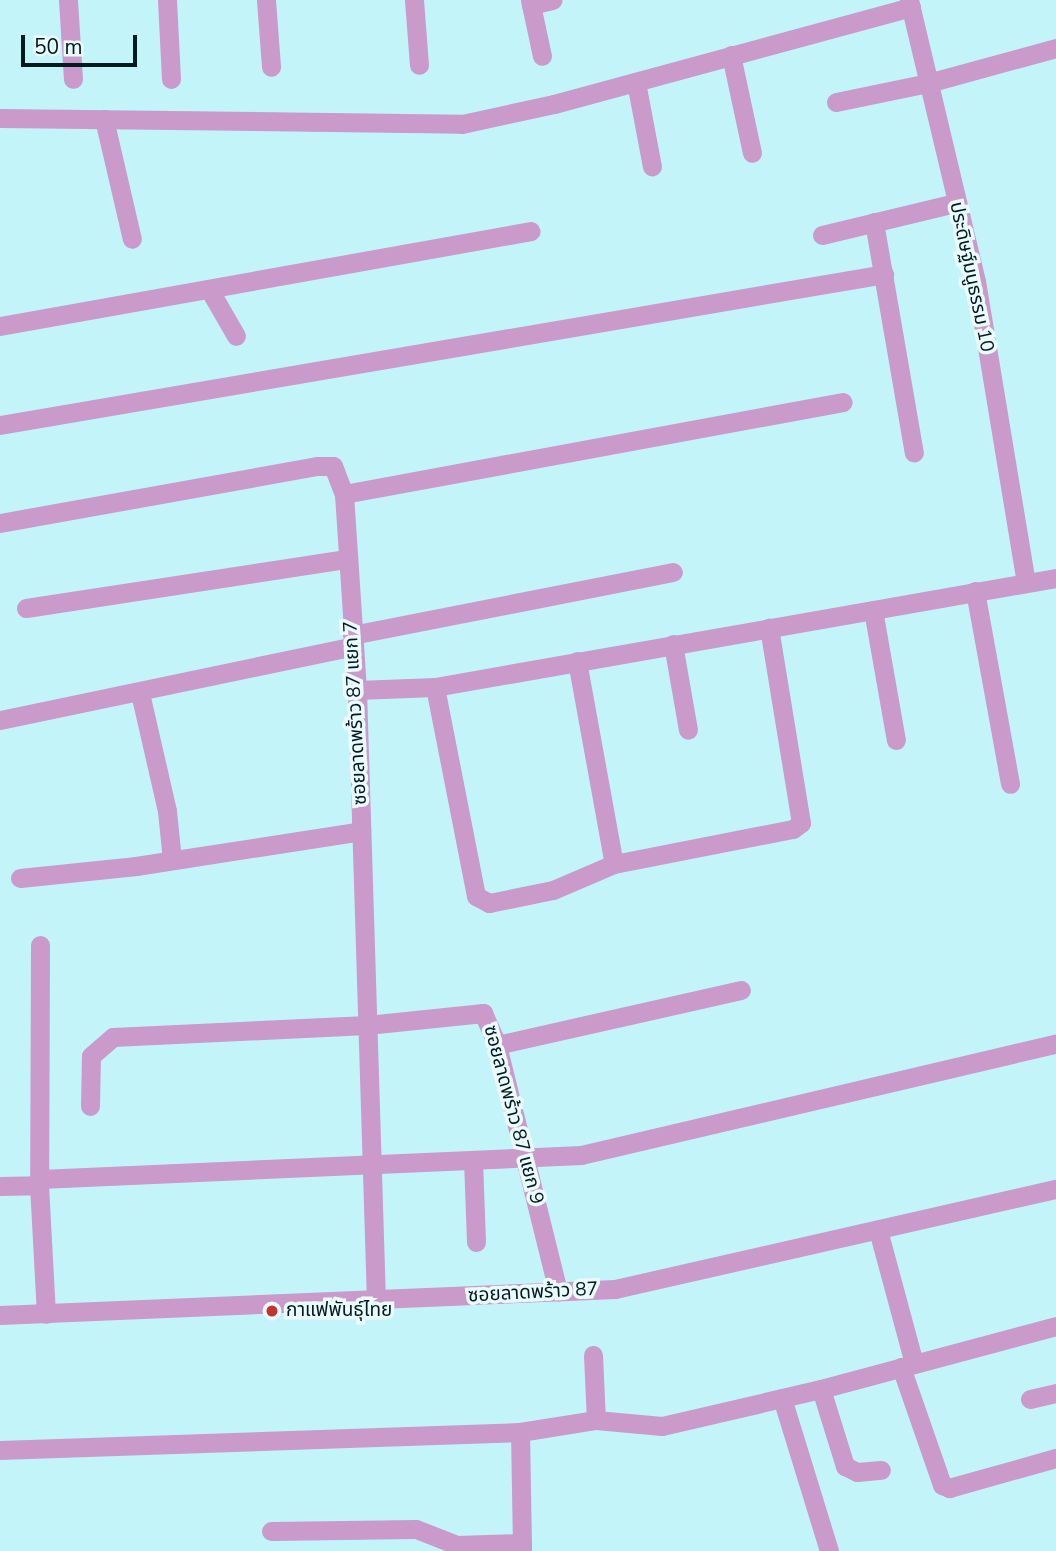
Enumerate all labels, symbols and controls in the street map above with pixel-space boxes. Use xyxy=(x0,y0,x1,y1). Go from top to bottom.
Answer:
scale bar xyxy=(24,21,140,65)
text: 50 m xyxy=(34,33,83,61)
street label: ประดิษฐ์มนูธรรม 10 xyxy=(944,200,998,354)
street label: ซอยลาดพร้าว 87 แยก 7 xyxy=(340,620,372,806)
street label: ซอยลาดพร้าว 87 แยก 9 xyxy=(478,1023,548,1207)
street label: ซอยลาดพร้าว 87 xyxy=(467,1278,599,1308)
place label: กาแฟพันธ์ุไทย xyxy=(286,1300,392,1322)
marker: กาแฟพันธ์ุไทย xyxy=(264,1303,280,1319)

